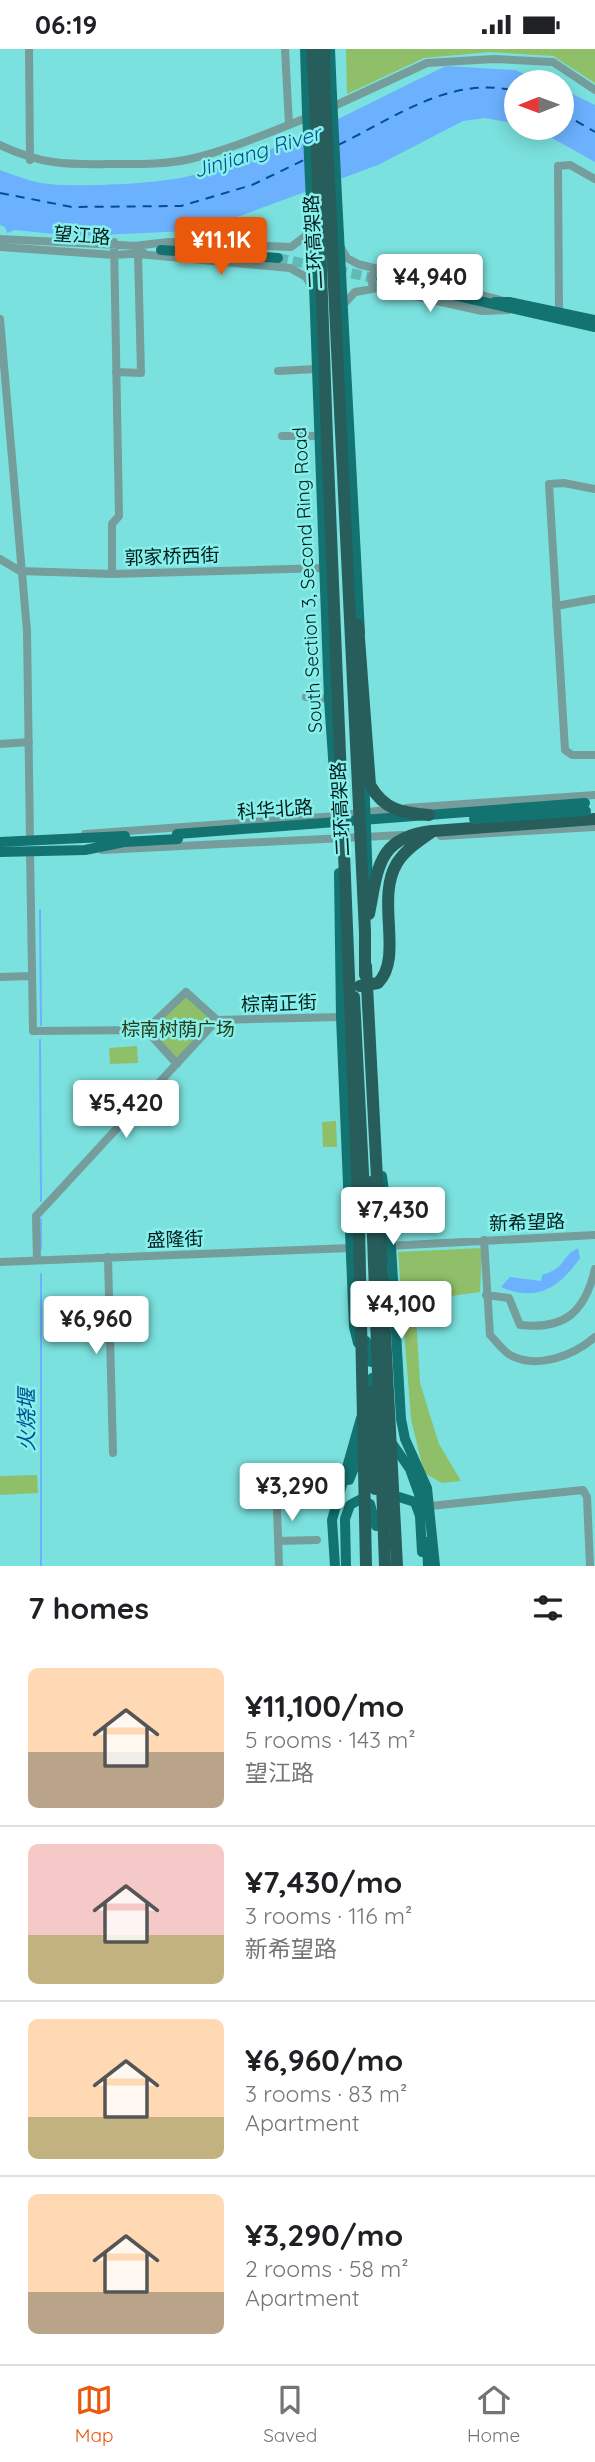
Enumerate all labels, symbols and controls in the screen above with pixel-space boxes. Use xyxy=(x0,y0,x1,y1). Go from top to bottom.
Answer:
text: 06:19 xyxy=(35,8,97,41)
north arrow xyxy=(504,70,574,140)
map controls xyxy=(504,70,574,140)
water label: Jinjiang River xyxy=(190,118,326,183)
street label: 二环高架路 xyxy=(299,194,327,290)
pin: ¥11.1K xyxy=(164,217,278,277)
street label: 望江路 xyxy=(53,221,111,249)
text: ¥11.1K xyxy=(191,225,251,254)
pin: ¥4,940 xyxy=(373,254,487,314)
text: ¥4,940 xyxy=(393,262,467,291)
street label: South Section 3, Second Ring Road xyxy=(287,427,327,733)
street label: 郭家桥西街 xyxy=(124,542,220,570)
street label: 二环高架路 xyxy=(326,761,354,857)
street label: 科华北路 xyxy=(236,794,314,824)
street label: 棕南正街 xyxy=(241,990,317,1016)
park label: 棕南树荫广场 xyxy=(121,1017,235,1041)
pin: ¥5,420 xyxy=(69,1081,183,1140)
text: ¥5,420 xyxy=(89,1088,163,1117)
pin: ¥7,430 xyxy=(336,1187,450,1247)
text: ¥7,430 xyxy=(357,1195,429,1224)
street label: 新希望路 xyxy=(489,1209,565,1235)
street label: 盛隆街 xyxy=(146,1226,204,1252)
pin: ¥4,100 xyxy=(344,1281,458,1341)
text: ¥4,100 xyxy=(366,1289,436,1318)
pin: ¥6,960 xyxy=(39,1297,153,1356)
text: ¥6,960 xyxy=(60,1304,132,1333)
water label: 火烧堰 xyxy=(13,1386,39,1452)
pin: ¥3,290 xyxy=(235,1463,349,1523)
text: ¥3,290 xyxy=(256,1471,328,1500)
text: 7 homes xyxy=(28,1589,149,1627)
icon: filters xyxy=(529,1589,567,1627)
text: ¥11,100/mo xyxy=(245,1687,404,1725)
icon: home xyxy=(84,1696,168,1780)
text: 5 rooms · 143 m² xyxy=(245,1725,416,1754)
text: 望江路 xyxy=(245,1758,314,1787)
text: ¥7,430/mo xyxy=(245,1863,402,1901)
icon: home xyxy=(84,1872,168,1956)
text: 3 rooms · 116 m² xyxy=(245,1901,412,1930)
text: 新希望路 xyxy=(245,1934,337,1963)
text: ¥6,960/mo xyxy=(245,2041,403,2079)
icon: home xyxy=(84,2047,168,2131)
text: 3 rooms · 83 m² xyxy=(245,2079,407,2108)
text: Apartment xyxy=(245,2108,359,2137)
text: ¥3,290/mo xyxy=(245,2216,403,2254)
icon: home xyxy=(84,2222,168,2306)
text: 2 rooms · 58 m² xyxy=(245,2254,408,2283)
text: Apartment xyxy=(245,2283,359,2312)
tab: Map xyxy=(75,2381,114,2447)
tab: Saved xyxy=(263,2381,317,2447)
tab: Home xyxy=(467,2381,520,2447)

